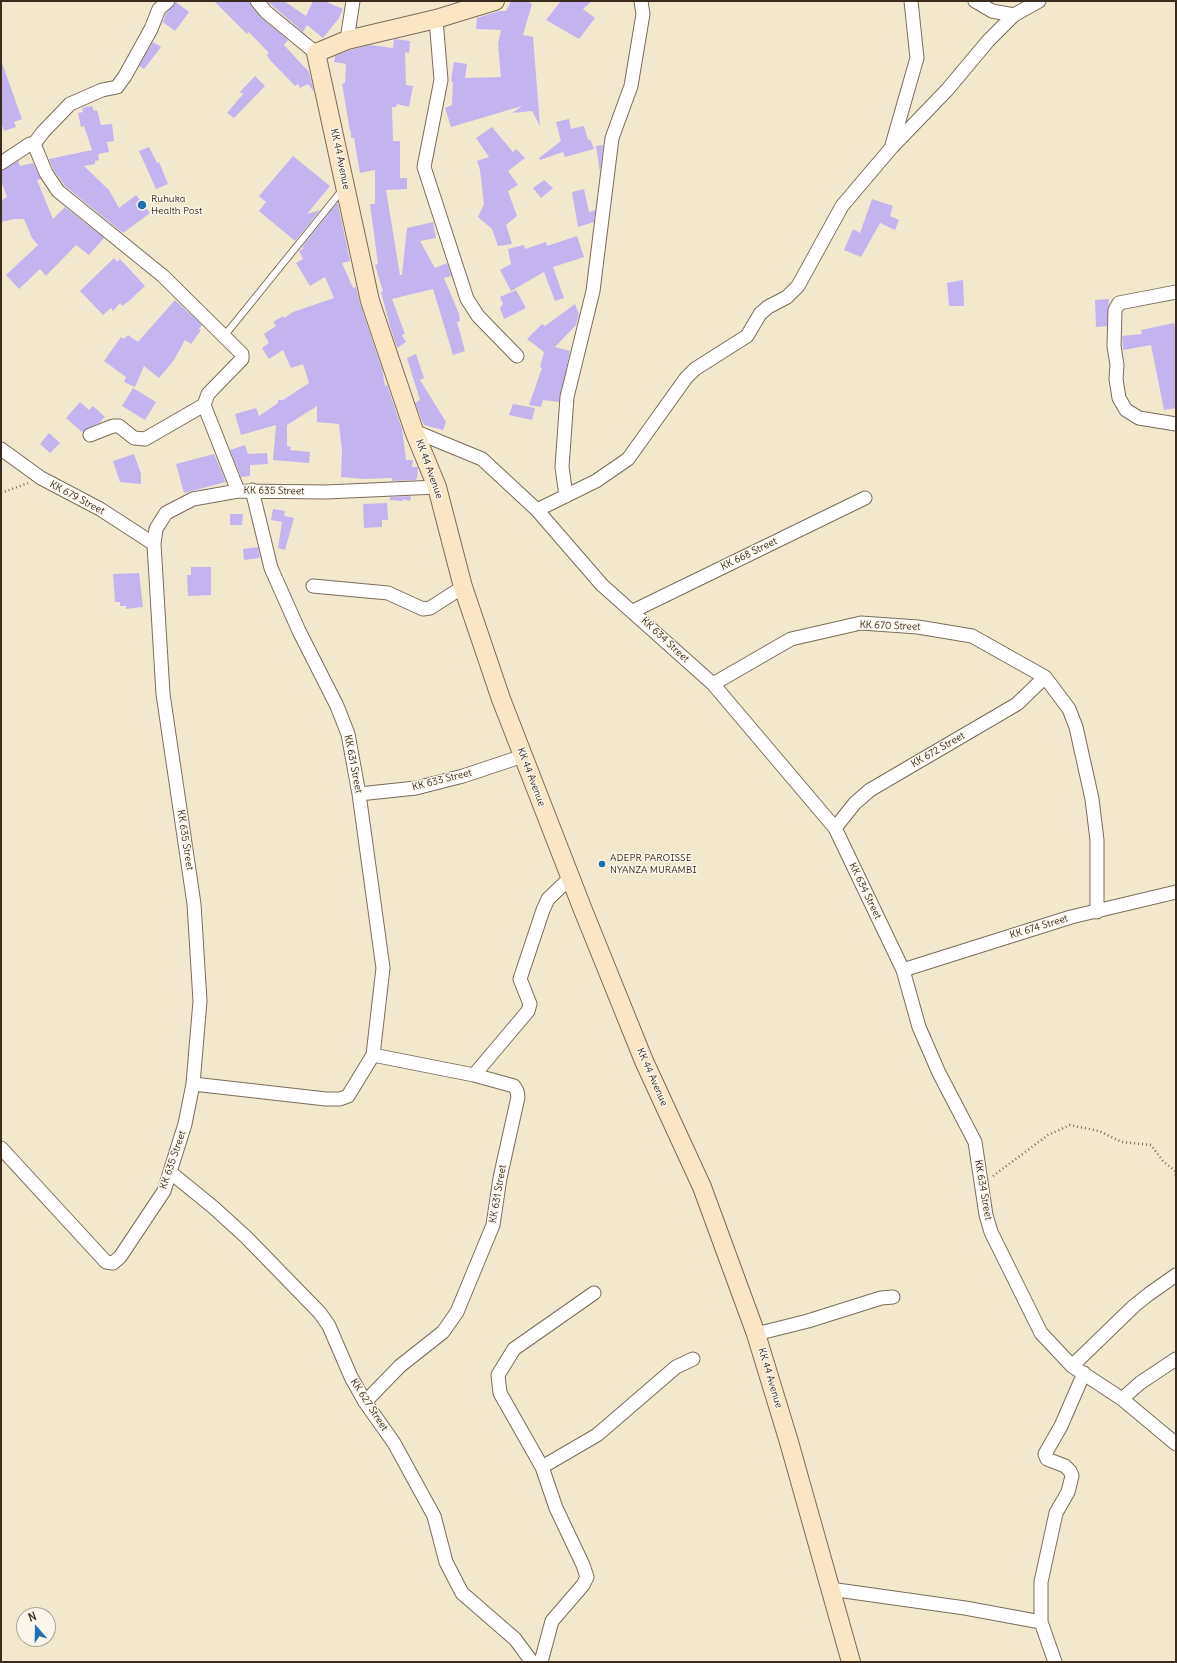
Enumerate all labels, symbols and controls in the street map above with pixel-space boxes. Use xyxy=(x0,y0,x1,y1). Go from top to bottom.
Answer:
street label: KK 44 Avenue xyxy=(328,127,352,191)
place label: Ruhuka Health Post xyxy=(151,193,202,216)
marker: Ruhuka Health Post xyxy=(136,199,148,211)
street label: KK 44 Avenue xyxy=(413,438,445,500)
street label: KK 679 Street xyxy=(48,479,106,517)
street label: KK 635 Street xyxy=(243,484,305,498)
street label: KK 668 Street xyxy=(719,535,779,573)
street label: KK 634 Street xyxy=(639,615,691,665)
street label: KK 670 Street xyxy=(859,619,921,633)
street label: KK 672 Street xyxy=(909,730,967,770)
street label: KK 631 Street xyxy=(341,734,365,794)
street label: KK 44 Avenue xyxy=(514,746,548,808)
street label: KK 633 Street xyxy=(411,767,473,793)
street label: KK 635 Street xyxy=(174,809,196,871)
place label: ADEPR PAROISSE NYANZA MURAMBI xyxy=(610,852,697,876)
marker: ADEPR PAROISSE NYANZA MURAMBI xyxy=(597,859,607,869)
street label: KK 634 Street xyxy=(846,861,884,921)
street label: KK 674 Street xyxy=(1009,912,1069,942)
street label: KK 44 Avenue xyxy=(634,1046,670,1108)
street label: KK 635 Street xyxy=(157,1129,189,1191)
street label: KK 634 Street xyxy=(972,1159,994,1221)
street label: KK 631 Street xyxy=(487,1164,509,1224)
street label: KK 44 Avenue xyxy=(755,1347,785,1409)
street label: KK 627 Street xyxy=(348,1377,390,1433)
north arrow xyxy=(16,1607,56,1647)
text: N xyxy=(26,1609,38,1625)

